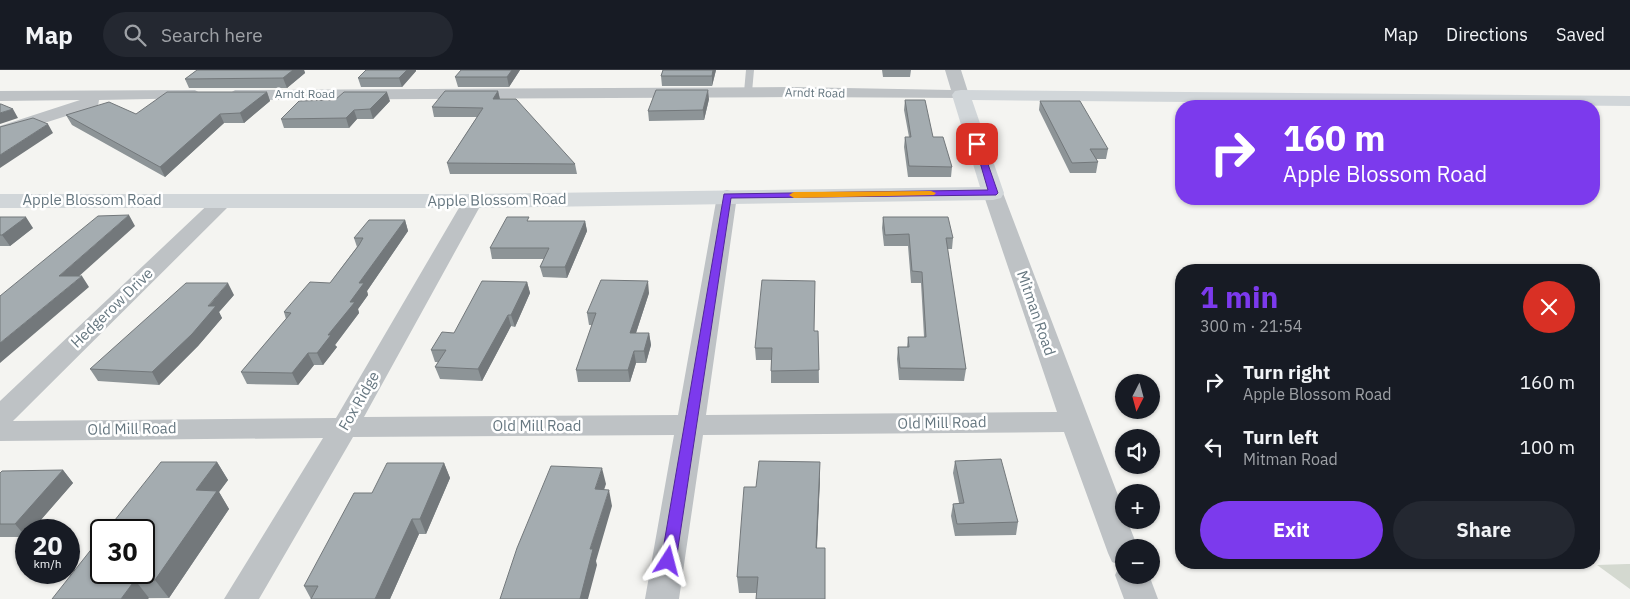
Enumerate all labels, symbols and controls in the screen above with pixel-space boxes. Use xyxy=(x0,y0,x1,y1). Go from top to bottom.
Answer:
search box xyxy=(103,12,453,57)
text: Map xyxy=(25,19,73,51)
icon: search xyxy=(121,21,149,49)
text: Search here xyxy=(161,23,263,47)
text: Map xyxy=(1383,23,1418,46)
text: Directions xyxy=(1446,23,1528,46)
text: Saved xyxy=(1556,23,1605,46)
street label: Arndt Road xyxy=(785,84,845,101)
street label: Arndt Road xyxy=(275,86,335,101)
text: 160 m xyxy=(1283,115,1386,161)
icon: right xyxy=(1200,120,1265,185)
pin xyxy=(956,123,998,165)
icon: arrive xyxy=(963,130,991,158)
text: Apple Blossom Road xyxy=(1283,159,1487,188)
street label: Apple Blossom Road xyxy=(427,189,567,210)
street label: Apple Blossom Road xyxy=(22,190,162,209)
street label: Hedgerow Drive xyxy=(66,264,157,352)
street label: Mitman Road xyxy=(1013,268,1060,358)
text: 1 min xyxy=(1200,277,1278,316)
button: close xyxy=(1523,281,1575,333)
text: 300 m · 21:54 xyxy=(1200,316,1302,336)
text: Turn right xyxy=(1243,360,1330,384)
street label: Fox Ridge xyxy=(334,368,383,434)
icon: right xyxy=(1200,368,1228,396)
text: 160 m xyxy=(1520,370,1575,394)
north arrow xyxy=(1115,374,1160,419)
map controls xyxy=(1115,374,1160,584)
text: Apple Blossom Road xyxy=(1243,384,1391,404)
street label: Old Mill Road xyxy=(897,412,987,433)
street label: Old Mill Road xyxy=(493,416,581,435)
street label: Old Mill Road xyxy=(87,418,177,439)
text: Turn left xyxy=(1243,425,1319,449)
button: sound xyxy=(1115,429,1160,474)
icon: left xyxy=(1200,433,1228,461)
text: 100 m xyxy=(1520,435,1575,459)
text: Mitman Road xyxy=(1243,449,1338,469)
button: + xyxy=(1115,484,1160,529)
button: Exit xyxy=(1200,501,1383,559)
button: Share xyxy=(1393,501,1575,559)
speed limit sign: 30 xyxy=(90,519,155,584)
text: 20 xyxy=(32,529,63,562)
position arrow xyxy=(641,534,693,586)
button: − xyxy=(1115,539,1160,584)
text: km/h xyxy=(33,556,62,571)

